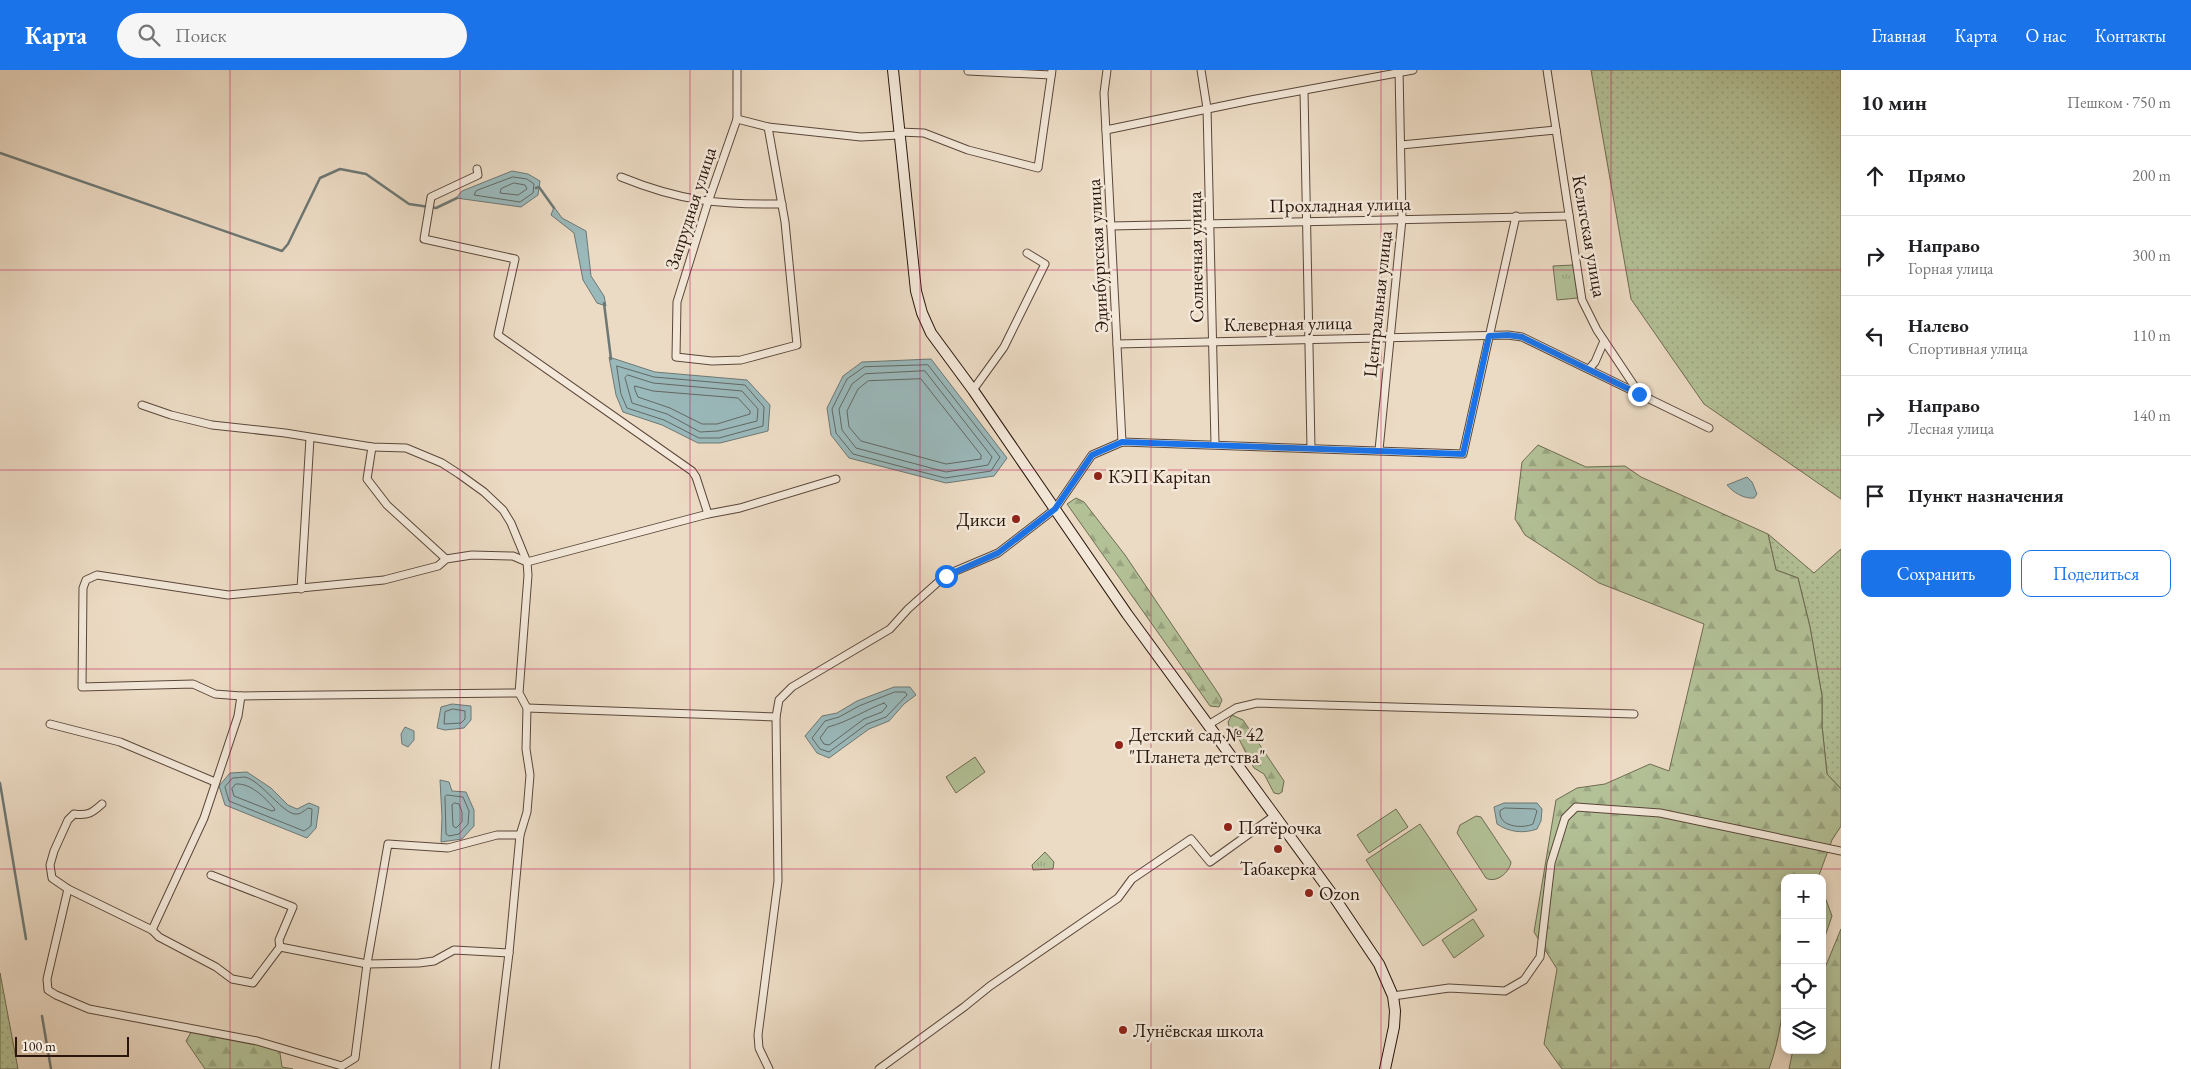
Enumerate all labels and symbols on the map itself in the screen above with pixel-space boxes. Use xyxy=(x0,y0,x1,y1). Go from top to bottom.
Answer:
street label: Запрудная улица xyxy=(659,144,722,272)
street label: Кельтская улица xyxy=(1566,173,1613,300)
street label: Эдинбургская улица xyxy=(1081,178,1114,334)
street label: Солнечная улица xyxy=(1182,191,1209,323)
street label: Прохладная улица xyxy=(1269,191,1412,218)
street label: Центральная улица xyxy=(1357,229,1398,379)
street label: Клеверная улица xyxy=(1224,310,1353,337)
route end xyxy=(1628,383,1651,406)
place label: КЭП Kapitan xyxy=(1108,464,1211,489)
marker: КЭП Kapitan xyxy=(1092,470,1104,482)
place label: Дикси xyxy=(956,507,1006,532)
marker: Дикси xyxy=(1010,513,1022,525)
route start xyxy=(935,565,958,588)
place label: Детский сад № 42 "Планета детства" xyxy=(1129,722,1265,769)
marker: Детский сад № 42 "Планета детства" xyxy=(1113,739,1125,751)
place label: Пятёрочка xyxy=(1238,815,1322,840)
marker: Пятёрочка xyxy=(1222,821,1234,833)
marker: Табакерка xyxy=(1272,843,1284,855)
place label: Табакерка xyxy=(1240,856,1317,881)
place label: Ozon xyxy=(1319,881,1360,906)
marker: Ozon xyxy=(1303,887,1315,899)
place label: Лунёвская школа xyxy=(1133,1018,1264,1043)
marker: Лунёвская школа xyxy=(1117,1024,1129,1036)
scale bar xyxy=(15,1034,129,1057)

